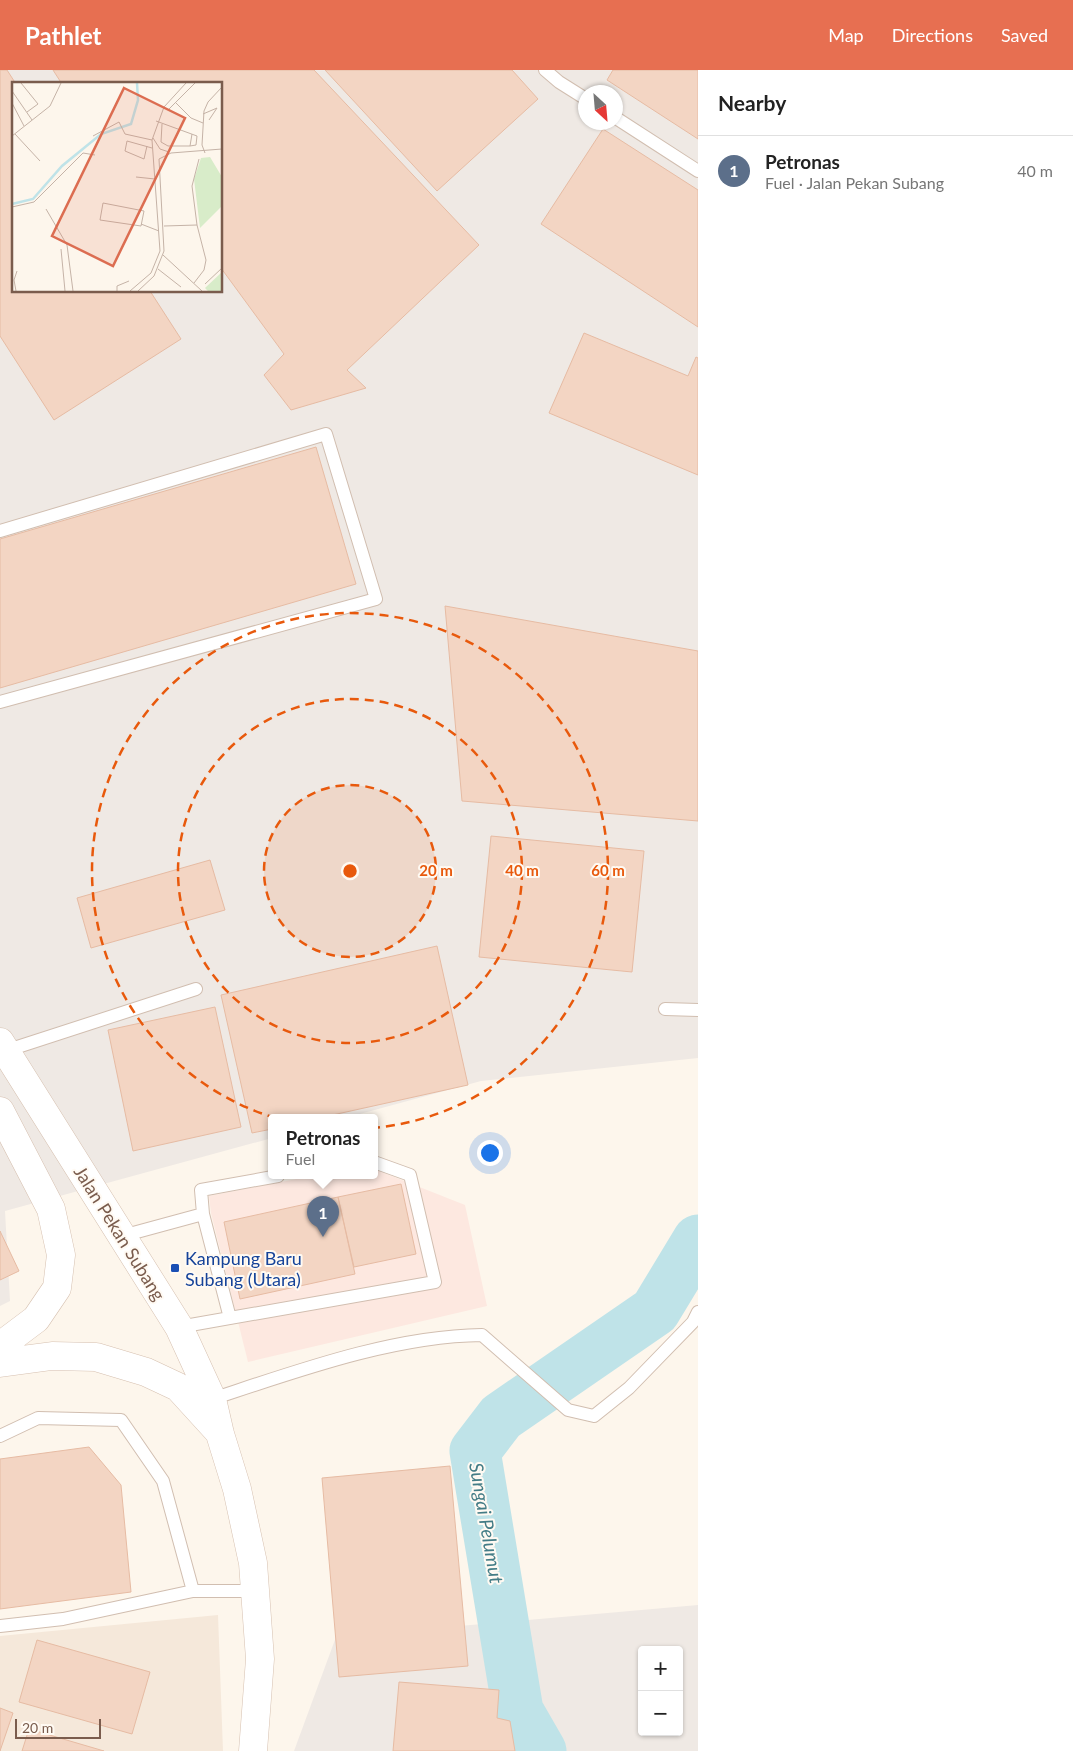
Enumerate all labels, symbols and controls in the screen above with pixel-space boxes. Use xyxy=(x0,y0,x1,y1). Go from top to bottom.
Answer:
text: Pathlet xyxy=(25,21,102,50)
text: Map xyxy=(828,24,864,46)
text: Directions xyxy=(892,24,973,46)
text: Saved xyxy=(1001,24,1048,46)
inset map xyxy=(12,82,222,292)
north arrow xyxy=(578,85,623,130)
text: Nearby xyxy=(718,90,786,115)
text: Petronas xyxy=(765,150,840,173)
text: 1 xyxy=(729,161,739,180)
text: 40 m xyxy=(1017,161,1053,180)
text: Fuel · Jalan Pekan Subang xyxy=(765,173,944,192)
text: 20 m xyxy=(419,861,453,879)
text: 40 m xyxy=(505,861,539,879)
text: 60 m xyxy=(591,861,625,879)
centre of rings xyxy=(341,862,359,880)
popup xyxy=(268,1114,378,1179)
text: Petronas xyxy=(286,1126,360,1149)
your location xyxy=(477,1140,503,1166)
text: Fuel xyxy=(286,1149,315,1168)
street label: Jalan Pekan Subang xyxy=(70,1162,170,1304)
pin: 1 xyxy=(307,1196,339,1237)
place label: Kampung Baru Subang (Utara) xyxy=(185,1247,302,1290)
marker: Kampung Baru Subang (Utara) xyxy=(169,1262,181,1274)
water label: Sungai Pelumut xyxy=(465,1461,509,1586)
map controls xyxy=(638,1646,683,1736)
button: + xyxy=(638,1646,683,1691)
button: − xyxy=(638,1691,683,1736)
scale bar xyxy=(15,1716,101,1739)
text: 20 m xyxy=(22,1719,53,1736)

